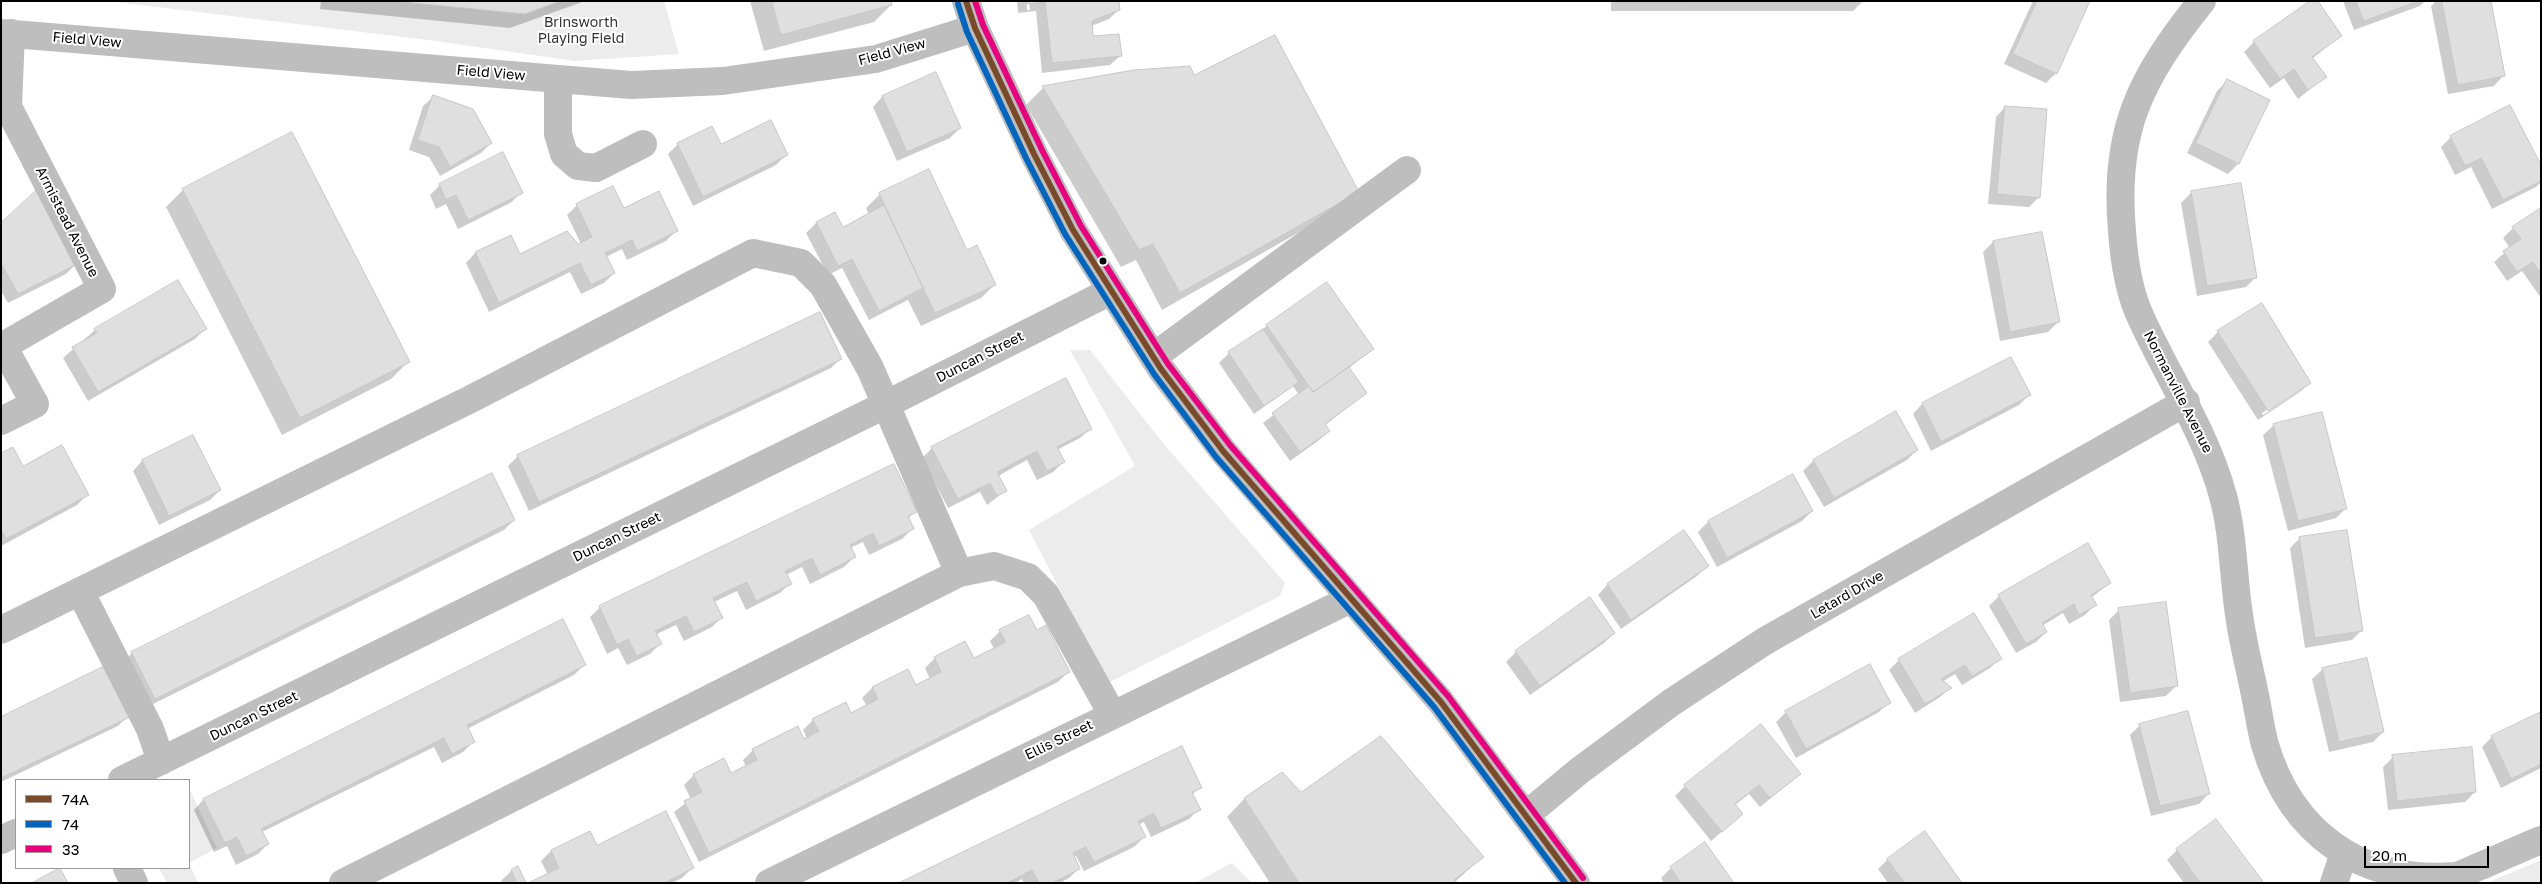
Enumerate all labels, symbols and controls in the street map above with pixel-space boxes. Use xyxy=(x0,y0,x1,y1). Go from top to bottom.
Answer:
park label: Brinsworth Playing Field xyxy=(538,15,624,48)
street label: Field View xyxy=(52,29,122,51)
street label: Field View xyxy=(856,35,928,69)
street label: Field View xyxy=(456,62,526,84)
street label: Armistead Avenue xyxy=(32,164,102,280)
unlabelled marker xyxy=(1098,256,1108,266)
street label: Duncan Street xyxy=(933,328,1027,386)
street label: Normanville Avenue xyxy=(2140,328,2216,456)
street label: Duncan Street xyxy=(570,508,664,566)
street label: Letard Drive xyxy=(1807,567,1887,623)
street label: Duncan Street xyxy=(207,687,301,745)
street label: Ellis Street xyxy=(1022,716,1096,764)
legend xyxy=(15,779,190,869)
text: 74A xyxy=(62,790,89,808)
text: 74 xyxy=(62,815,79,833)
scale bar xyxy=(2367,836,2492,868)
text: 33 xyxy=(62,840,80,858)
text: 20 m xyxy=(2372,846,2407,864)

